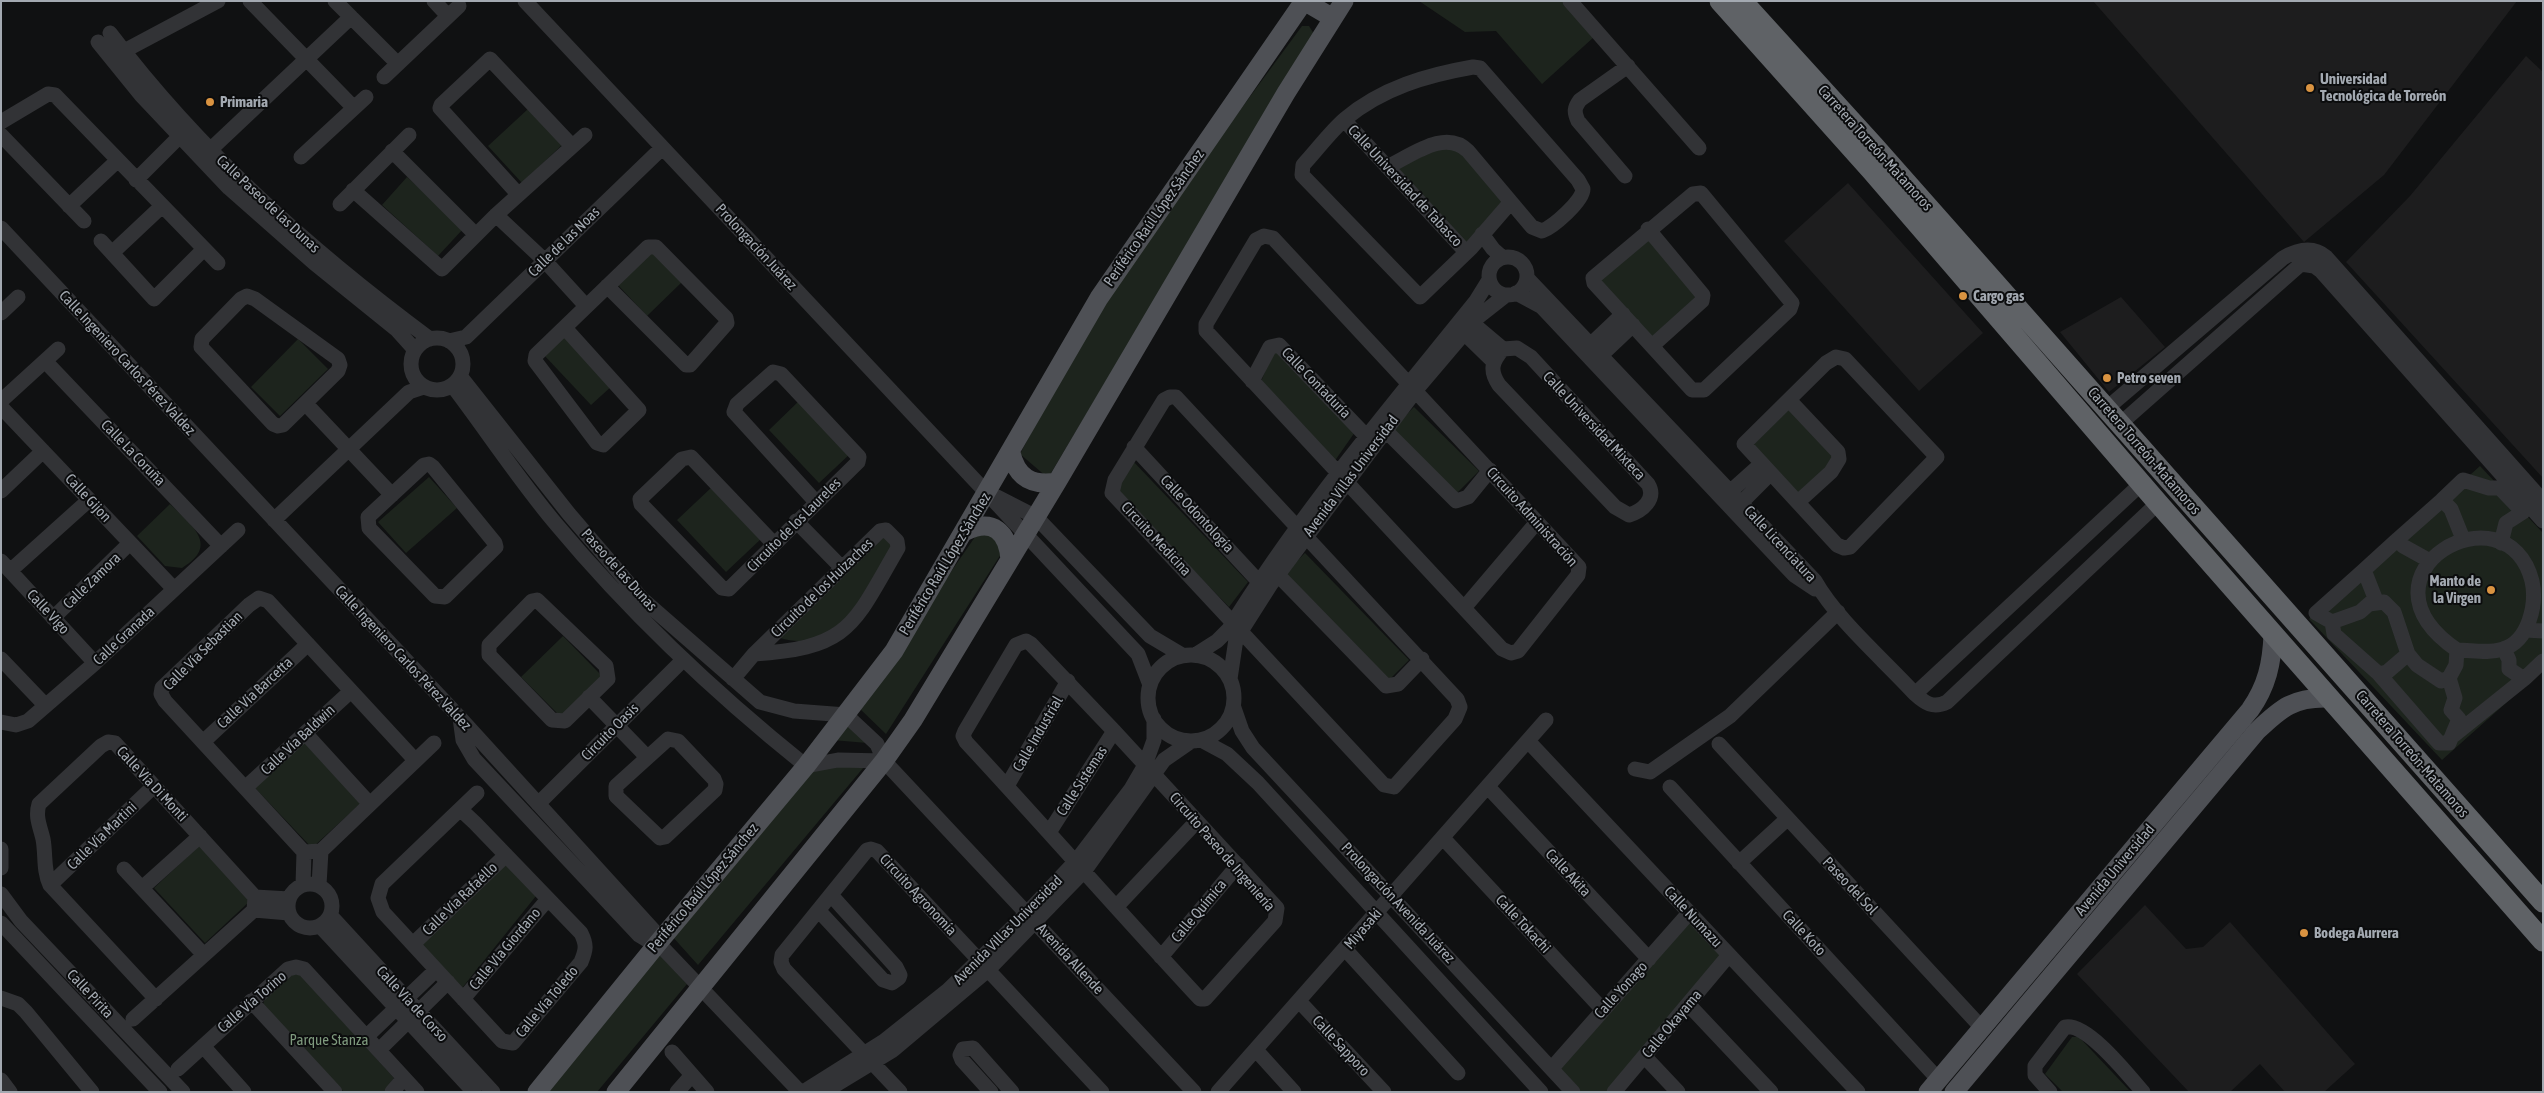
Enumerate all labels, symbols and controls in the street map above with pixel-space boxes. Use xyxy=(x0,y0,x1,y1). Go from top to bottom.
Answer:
place label: Universidad Tecnológica de Torreón xyxy=(2320,70,2446,105)
street label: Carretera Torreón-Matamoros xyxy=(1814,81,1936,215)
marker: Universidad Tecnológica de Torreón xyxy=(2304,82,2316,94)
place label: Primaria xyxy=(220,93,268,111)
marker: Primaria xyxy=(204,96,216,108)
street label: Calle Universidad de Tabasco xyxy=(1344,121,1466,251)
street label: Periférico Raúl López Sánchez xyxy=(1100,146,1208,290)
street label: Calle Paseo de las Dunas xyxy=(212,151,324,257)
street label: Prolongación Juárez xyxy=(712,200,800,294)
street label: Calle de las Noas xyxy=(524,203,604,281)
street label: Calle Ingeniero Carlos Pérez Valdez xyxy=(55,287,199,439)
place label: Cargo gas xyxy=(1973,287,2024,305)
marker: Cargo gas xyxy=(1957,290,1969,302)
street label: Calle Contaduría xyxy=(1278,344,1354,422)
street label: Calle Universidad Mixteca xyxy=(1539,368,1649,484)
place label: Petro seven xyxy=(2117,369,2181,387)
marker: Petro seven xyxy=(2101,372,2113,384)
street label: Carretera Torreón-Matamoros xyxy=(2084,384,2204,518)
street label: Avenida Villas Universidad xyxy=(1300,412,1402,540)
street label: Calle La Coruña xyxy=(97,416,169,490)
street label: Circuito Administración xyxy=(1483,464,1581,570)
street label: Calle Gijon xyxy=(61,470,115,526)
street label: Calle Odontología xyxy=(1156,471,1238,557)
street label: Circuito de los Laureles xyxy=(743,474,845,576)
street label: Periférico Raúl López Sánchez xyxy=(895,490,995,638)
street label: Circuito Medicina xyxy=(1117,498,1195,580)
street label: Calle Licenciatura xyxy=(1740,502,1820,586)
street label: Paseo de las Dunas xyxy=(577,525,661,615)
street label: Circuito de los Huizaches xyxy=(767,535,877,641)
street label: Calle Zamora xyxy=(59,549,125,613)
place label: Manto de la Virgen xyxy=(2430,572,2481,607)
street label: Calle Ingeniero Carlos Pérez Valdez xyxy=(331,582,475,734)
marker: Manto de la Virgen xyxy=(2485,584,2497,596)
street label: Calle Vigo xyxy=(23,586,73,638)
street label: Calle Granada xyxy=(89,603,159,669)
street label: Calle Vía Sebastian xyxy=(160,608,246,694)
street label: Calle Vía Barcetta xyxy=(213,653,297,733)
street label: Carretera Torreón-Matamoros xyxy=(2352,687,2472,821)
street label: Calle Industrial xyxy=(1009,693,1067,775)
street label: Circuito Oasis xyxy=(578,700,642,764)
street label: Calle Vía Baldwin xyxy=(257,701,339,779)
street label: Calle Vía Di Monti xyxy=(113,743,191,825)
street label: Calle Sistemas xyxy=(1053,743,1111,819)
street label: Circuito Paseo de Ingeniería xyxy=(1165,789,1279,915)
street label: Calle Vía Martini xyxy=(63,798,141,874)
street label: Periférico Raúl López Sánchez xyxy=(644,820,762,956)
street label: Avenida Universidad xyxy=(2072,821,2158,919)
street label: Prolongación Avenida Juárez xyxy=(1337,839,1459,967)
street label: Calle Akita xyxy=(1541,845,1595,901)
street label: Circuito Agronomía xyxy=(876,850,960,940)
street label: Paseo del Sol xyxy=(1819,853,1881,919)
street label: Calle Vía Rafaéllo xyxy=(419,859,501,939)
street label: Avenida Villas Universidad xyxy=(950,872,1066,988)
street label: Calle Química xyxy=(1167,876,1231,946)
street label: Calle Numazu xyxy=(1660,883,1726,951)
street label: Calle Tokachi xyxy=(1492,891,1554,957)
street label: Calle Vía Giordano xyxy=(465,904,545,994)
street label: Miyasaki xyxy=(1340,905,1386,953)
street label: Calle Koto xyxy=(1778,906,1830,960)
street label: Avenida Allende xyxy=(1033,920,1107,998)
place label: Bodega Aurrera xyxy=(2314,924,2399,942)
marker: Bodega Aurrera xyxy=(2298,927,2310,939)
street label: Calle Yonago xyxy=(1591,958,1651,1022)
street label: Calle Vía de Corso xyxy=(372,962,452,1046)
street label: Calle Vía Toledo xyxy=(512,963,582,1041)
street label: Calle Pirita xyxy=(63,966,117,1022)
street label: Calle Vía Torino xyxy=(214,967,290,1037)
street label: Calle Okayama xyxy=(1638,986,1706,1062)
street label: Calle Sapporo xyxy=(1308,1012,1374,1080)
park label: Parque Stanza xyxy=(290,1031,368,1049)

